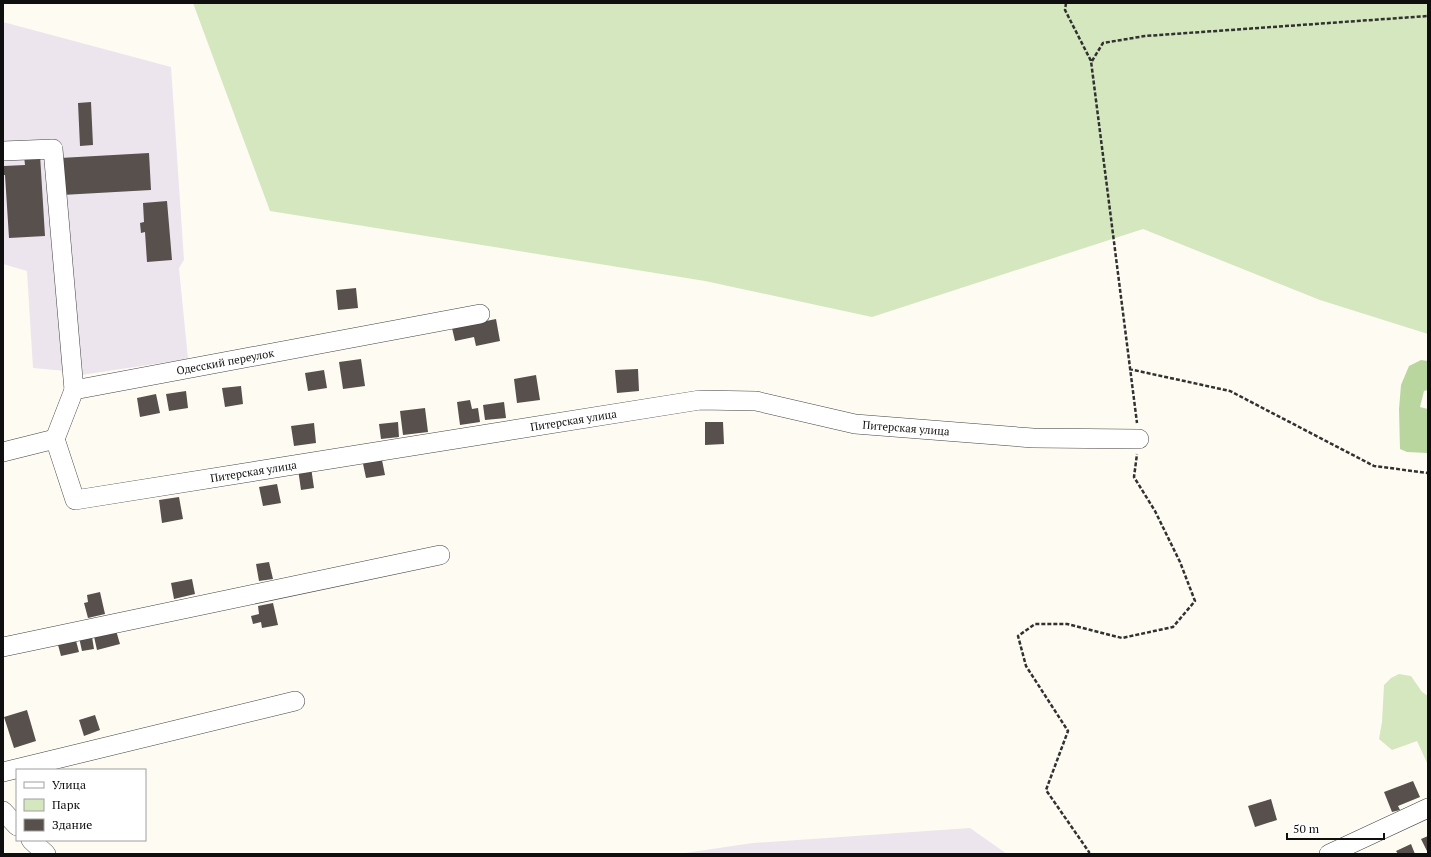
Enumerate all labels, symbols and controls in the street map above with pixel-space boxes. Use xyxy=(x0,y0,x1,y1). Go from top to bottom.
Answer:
street label: Одесский переулок xyxy=(175,346,275,378)
street label: Питерская улица xyxy=(529,406,618,434)
street label: Питерская улица xyxy=(862,418,951,438)
street label: Питерская улица xyxy=(209,458,298,485)
legend xyxy=(16,769,146,841)
text: Улица xyxy=(52,777,86,792)
text: Парк xyxy=(52,797,80,812)
scale bar xyxy=(1287,815,1384,841)
text: Здание xyxy=(52,817,92,832)
text: 50 m xyxy=(1293,821,1320,836)

